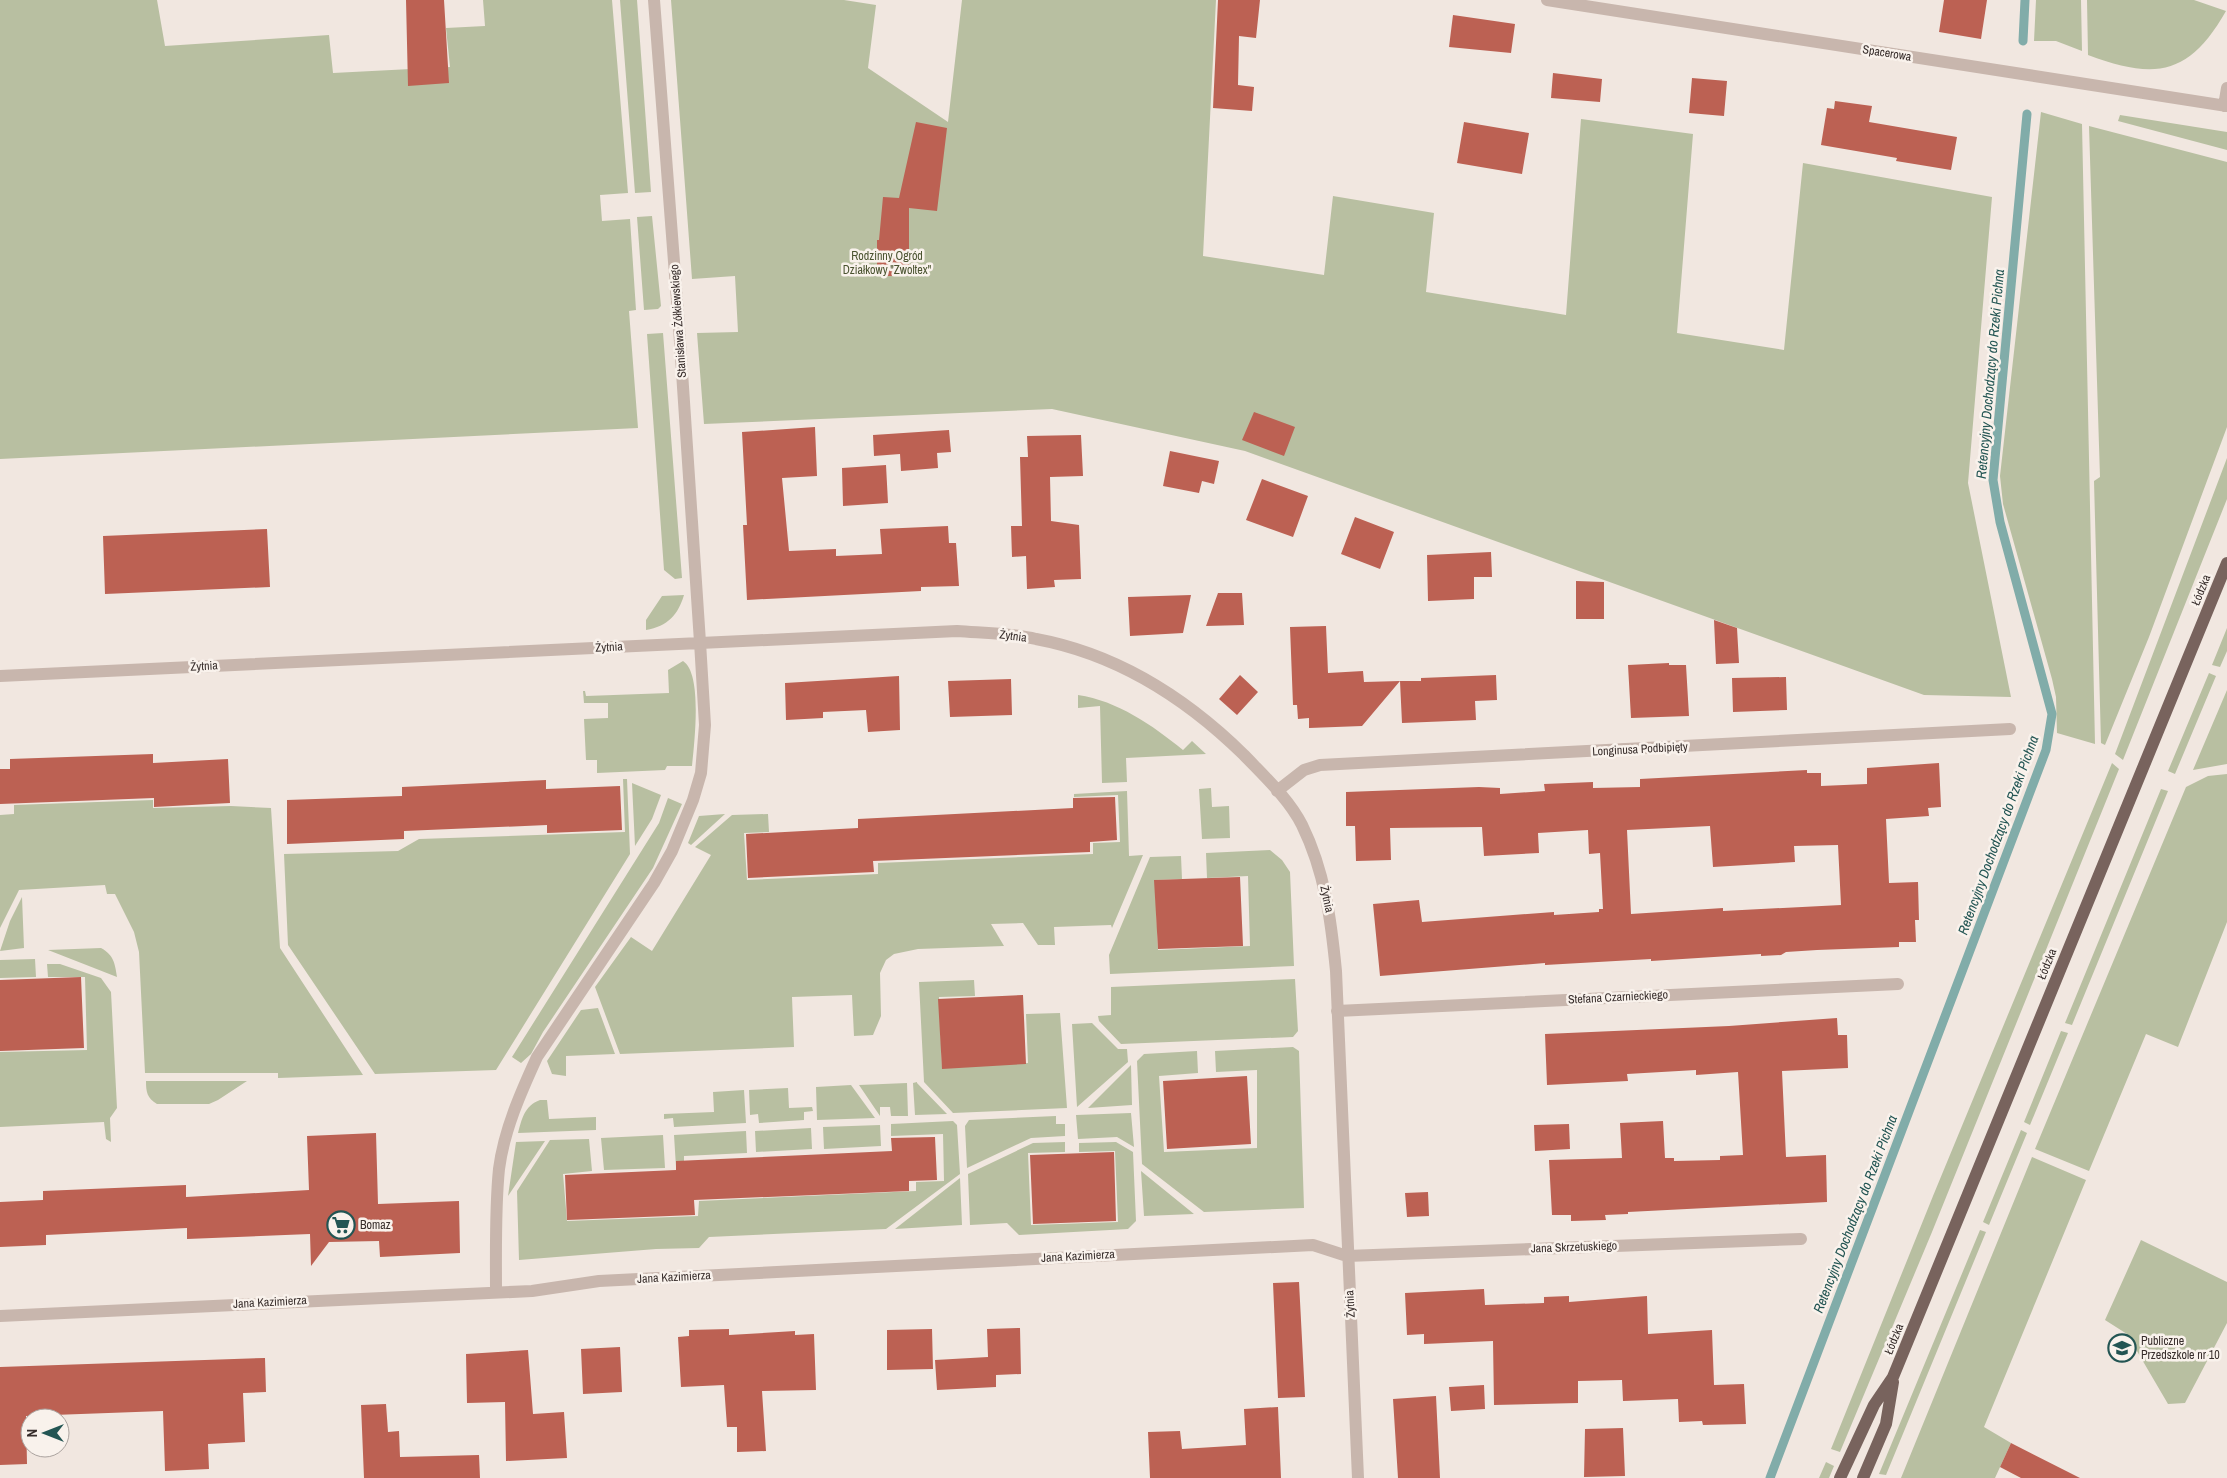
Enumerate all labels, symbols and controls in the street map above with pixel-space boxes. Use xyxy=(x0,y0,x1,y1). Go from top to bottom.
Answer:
street label: Spacerowa xyxy=(1861,41,1913,65)
park label: Rodzinny Ogród Działkowy "Zwoltex" xyxy=(843,248,932,278)
street label: Stanisława Żółkiewskiego xyxy=(666,264,690,378)
water label: Retencyjny Dochodzący do Rzeki Pichna xyxy=(1972,268,2008,480)
street label: Łódzka xyxy=(2188,572,2215,608)
street label: Żytnia xyxy=(998,626,1028,646)
street label: Żytnia xyxy=(595,638,624,656)
street label: Żytnia xyxy=(190,657,219,675)
water label: Retencyjny Dochodzący do Rzeki Pichna xyxy=(1954,733,2042,937)
street label: Longinusa Podbipięty xyxy=(1592,739,1688,759)
street label: Żytnia xyxy=(1316,884,1338,915)
street label: Łódzka xyxy=(2034,946,2061,982)
street label: Stefana Czarnieckiego xyxy=(1568,986,1668,1008)
water label: Retencyjny Dochodzący do Rzeki Pichna xyxy=(1809,1112,1901,1316)
supermarket icon: Bomaz xyxy=(326,1210,356,1240)
place label: Bomaz xyxy=(360,1217,391,1233)
street label: Jana Skrzetuskiego xyxy=(1531,1237,1617,1257)
street label: Jana Kazimierza xyxy=(1041,1246,1116,1266)
street label: Jana Kazimierza xyxy=(637,1267,712,1287)
street label: Żytnia xyxy=(1341,1289,1359,1318)
street label: Jana Kazimierza xyxy=(233,1292,308,1312)
street label: Łódzka xyxy=(1881,1321,1908,1357)
school or university icon: Publiczne Przedszkole nr 10 xyxy=(2107,1333,2137,1363)
place label: Publiczne Przedszkole nr 10 xyxy=(2141,1333,2220,1363)
north arrow xyxy=(20,1408,70,1458)
text: N xyxy=(23,1429,41,1437)

